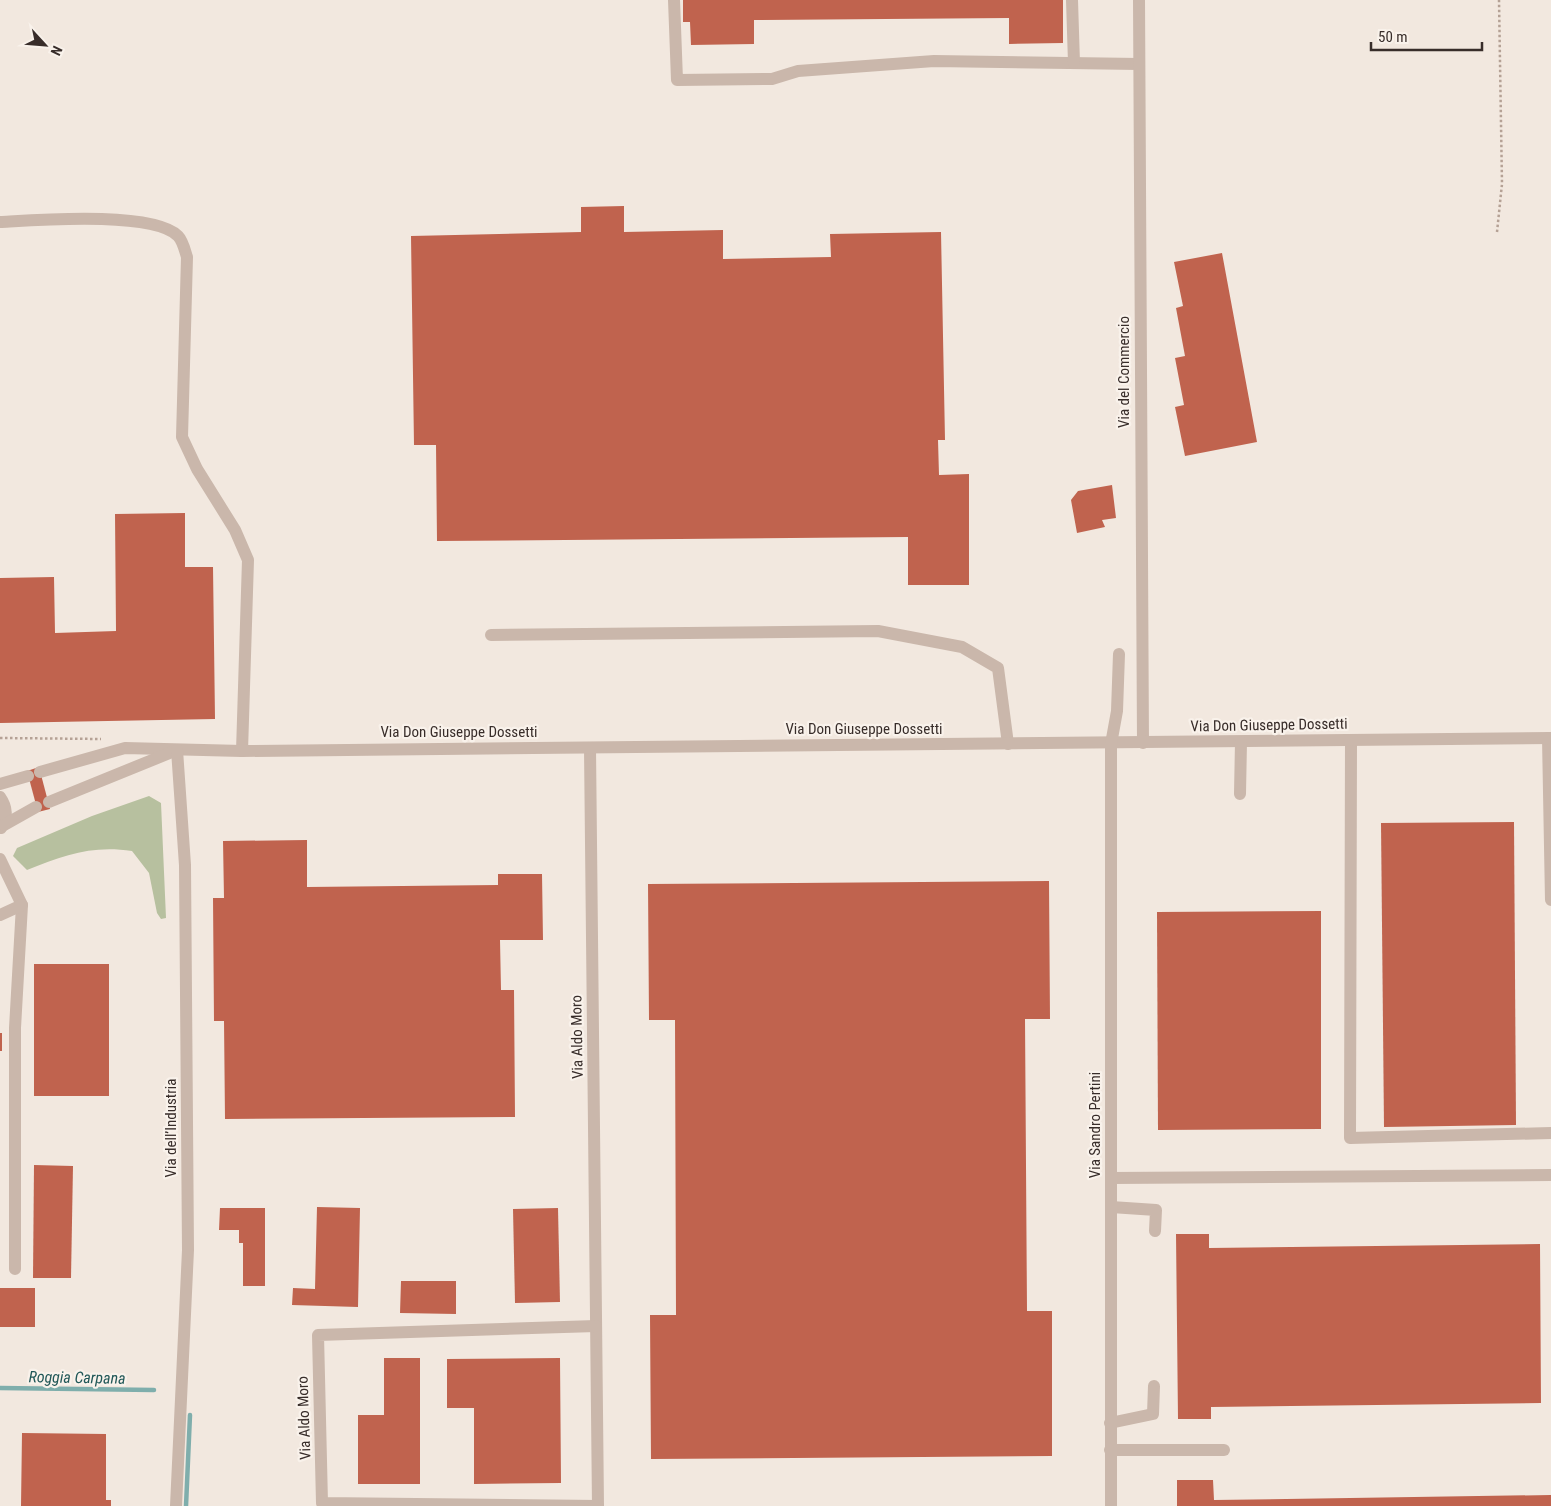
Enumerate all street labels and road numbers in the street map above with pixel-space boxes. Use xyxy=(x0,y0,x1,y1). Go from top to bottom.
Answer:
street label: Via del Commercio xyxy=(1115,316,1133,428)
street label: Via Don Giuseppe Dossetti xyxy=(1190,715,1348,735)
street label: Via Don Giuseppe Dossetti xyxy=(785,720,943,738)
street label: Via Don Giuseppe Dossetti xyxy=(380,723,538,741)
street label: Via Aldo Moro xyxy=(567,995,587,1079)
street label: Via Sandro Pertini xyxy=(1086,1072,1104,1178)
street label: Via dell’Industria xyxy=(162,1079,180,1177)
street label: Via Aldo Moro xyxy=(294,1376,314,1460)

